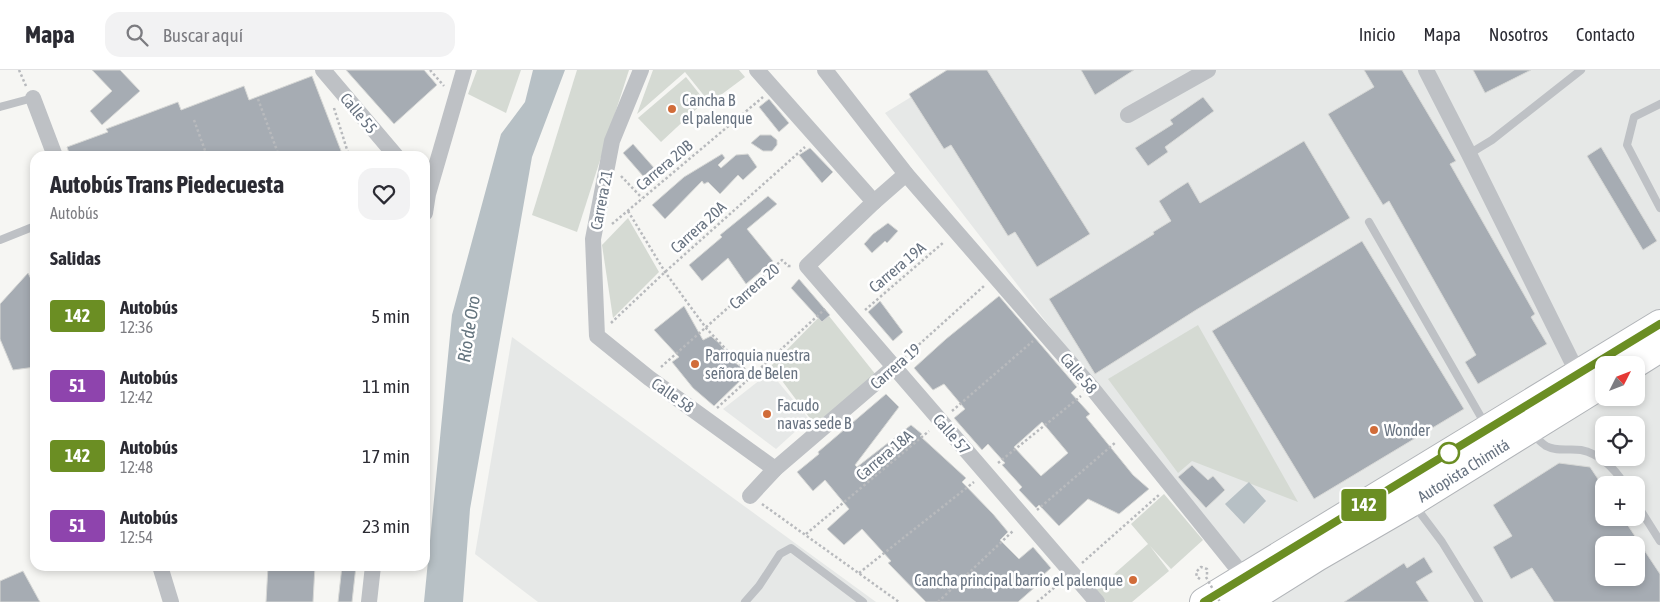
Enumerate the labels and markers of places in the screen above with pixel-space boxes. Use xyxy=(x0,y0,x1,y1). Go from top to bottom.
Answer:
place label: Cancha B el palenque xyxy=(682,91,752,128)
marker: Cancha B el palenque xyxy=(666,103,678,115)
place label: Parroquia nuestra señora de Belen xyxy=(705,346,810,382)
marker: Parroquia nuestra señora de Belen xyxy=(689,358,701,370)
place label: Facudo navas sede B xyxy=(777,396,852,432)
marker: Facudo navas sede B xyxy=(761,408,773,420)
place label: Wonder xyxy=(1384,421,1430,439)
marker: Wonder xyxy=(1368,424,1380,436)
unlabelled marker xyxy=(1438,442,1460,464)
place label: Cancha principal barrio el palenque xyxy=(914,571,1123,590)
marker: Cancha principal barrio el palenque xyxy=(1127,574,1139,586)

